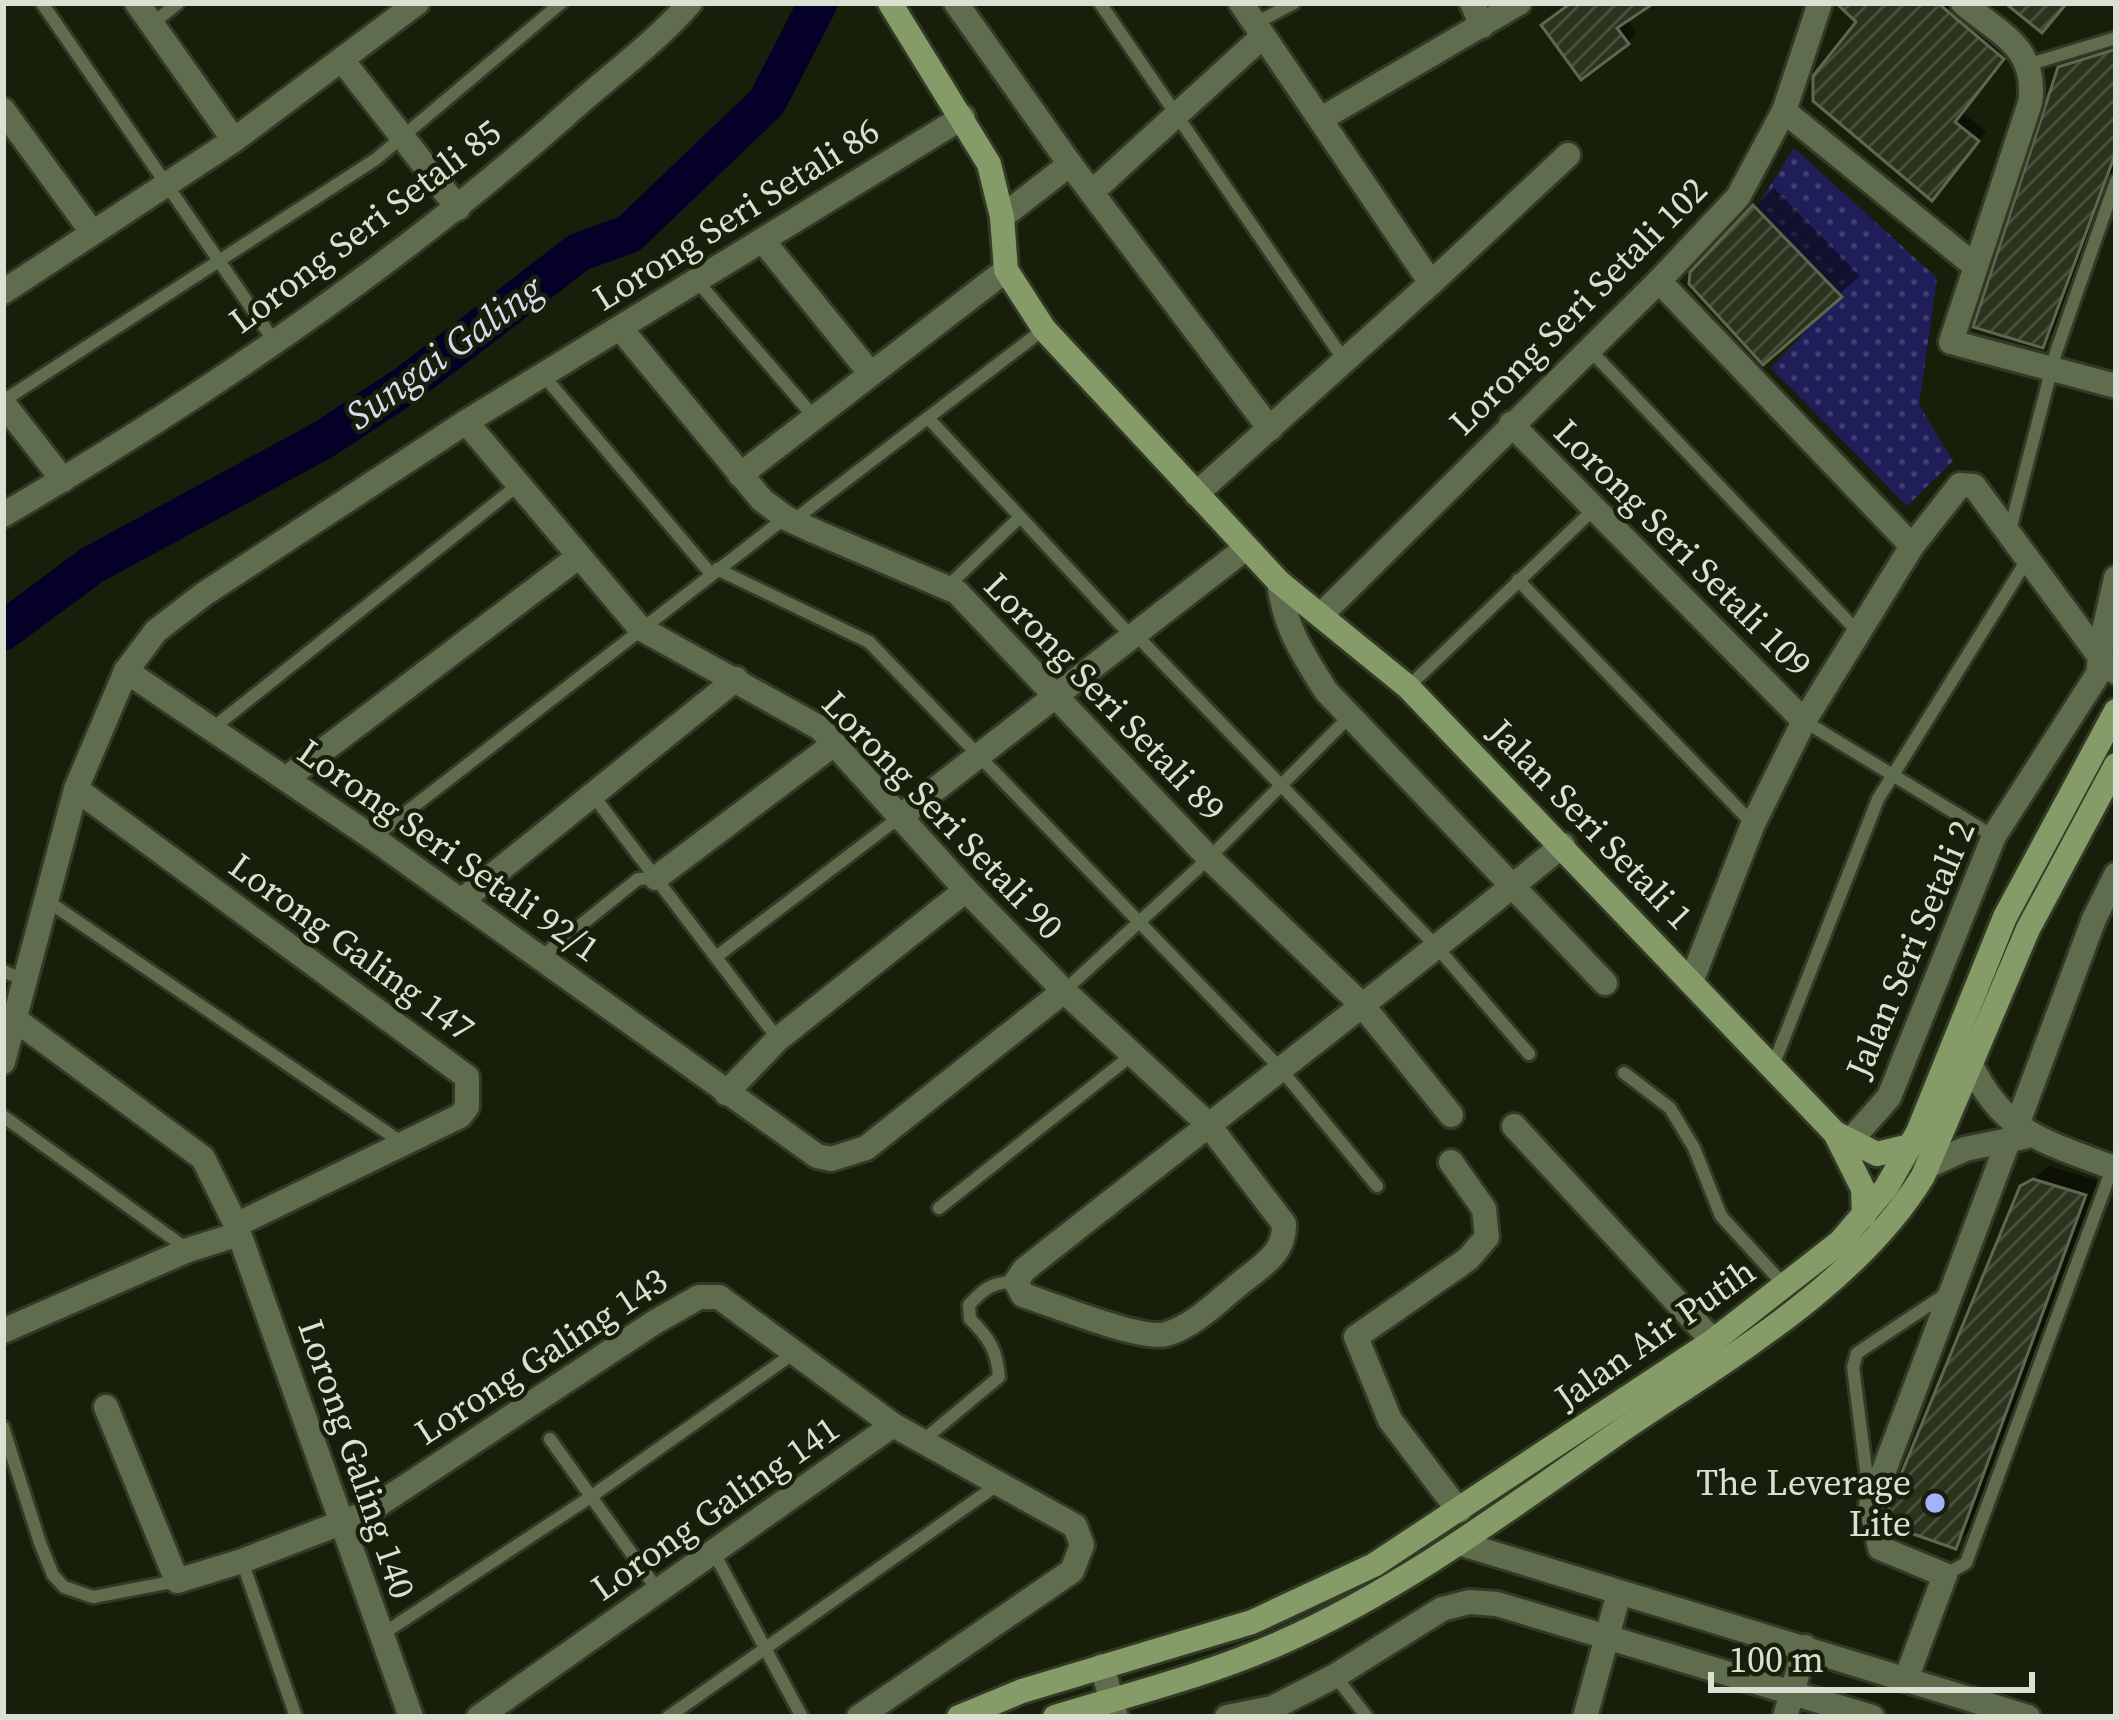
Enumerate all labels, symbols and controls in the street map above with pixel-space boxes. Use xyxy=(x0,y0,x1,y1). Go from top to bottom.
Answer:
street label: Lorong Seri Setali 86 xyxy=(584,106,888,322)
street label: Lorong Seri Setali 85 xyxy=(219,108,511,344)
street label: Lorong Seri Setali 102 xyxy=(1438,166,1718,446)
water label: Sungai Galing xyxy=(335,262,554,442)
street label: Lorong Seri Setali 109 xyxy=(1543,408,1823,688)
street label: Lorong Seri Setali 89 xyxy=(973,562,1237,832)
street label: Lorong Seri Setali 90 xyxy=(811,680,1075,950)
street label: Jalan Seri Setali 1 xyxy=(1477,707,1704,940)
street label: Lorong Seri Setali 92/1 xyxy=(288,727,610,973)
street label: Jalan Seri Setali 2 xyxy=(1833,813,1986,1086)
street label: Lorong Galing 147 xyxy=(220,841,484,1053)
street label: Jalan Air Putih xyxy=(1544,1247,1765,1422)
street label: Lorong Galing 143 xyxy=(405,1256,677,1456)
street label: Lorong Galing 140 xyxy=(286,1313,428,1605)
street label: Lorong Galing 141 xyxy=(581,1404,849,1612)
place label: The Leverage Lite xyxy=(1696,1458,1911,1548)
marker: The Leverage Lite xyxy=(1922,1490,1948,1516)
scale bar xyxy=(1711,1618,2032,1692)
text: 100 m xyxy=(1729,1635,1824,1684)

